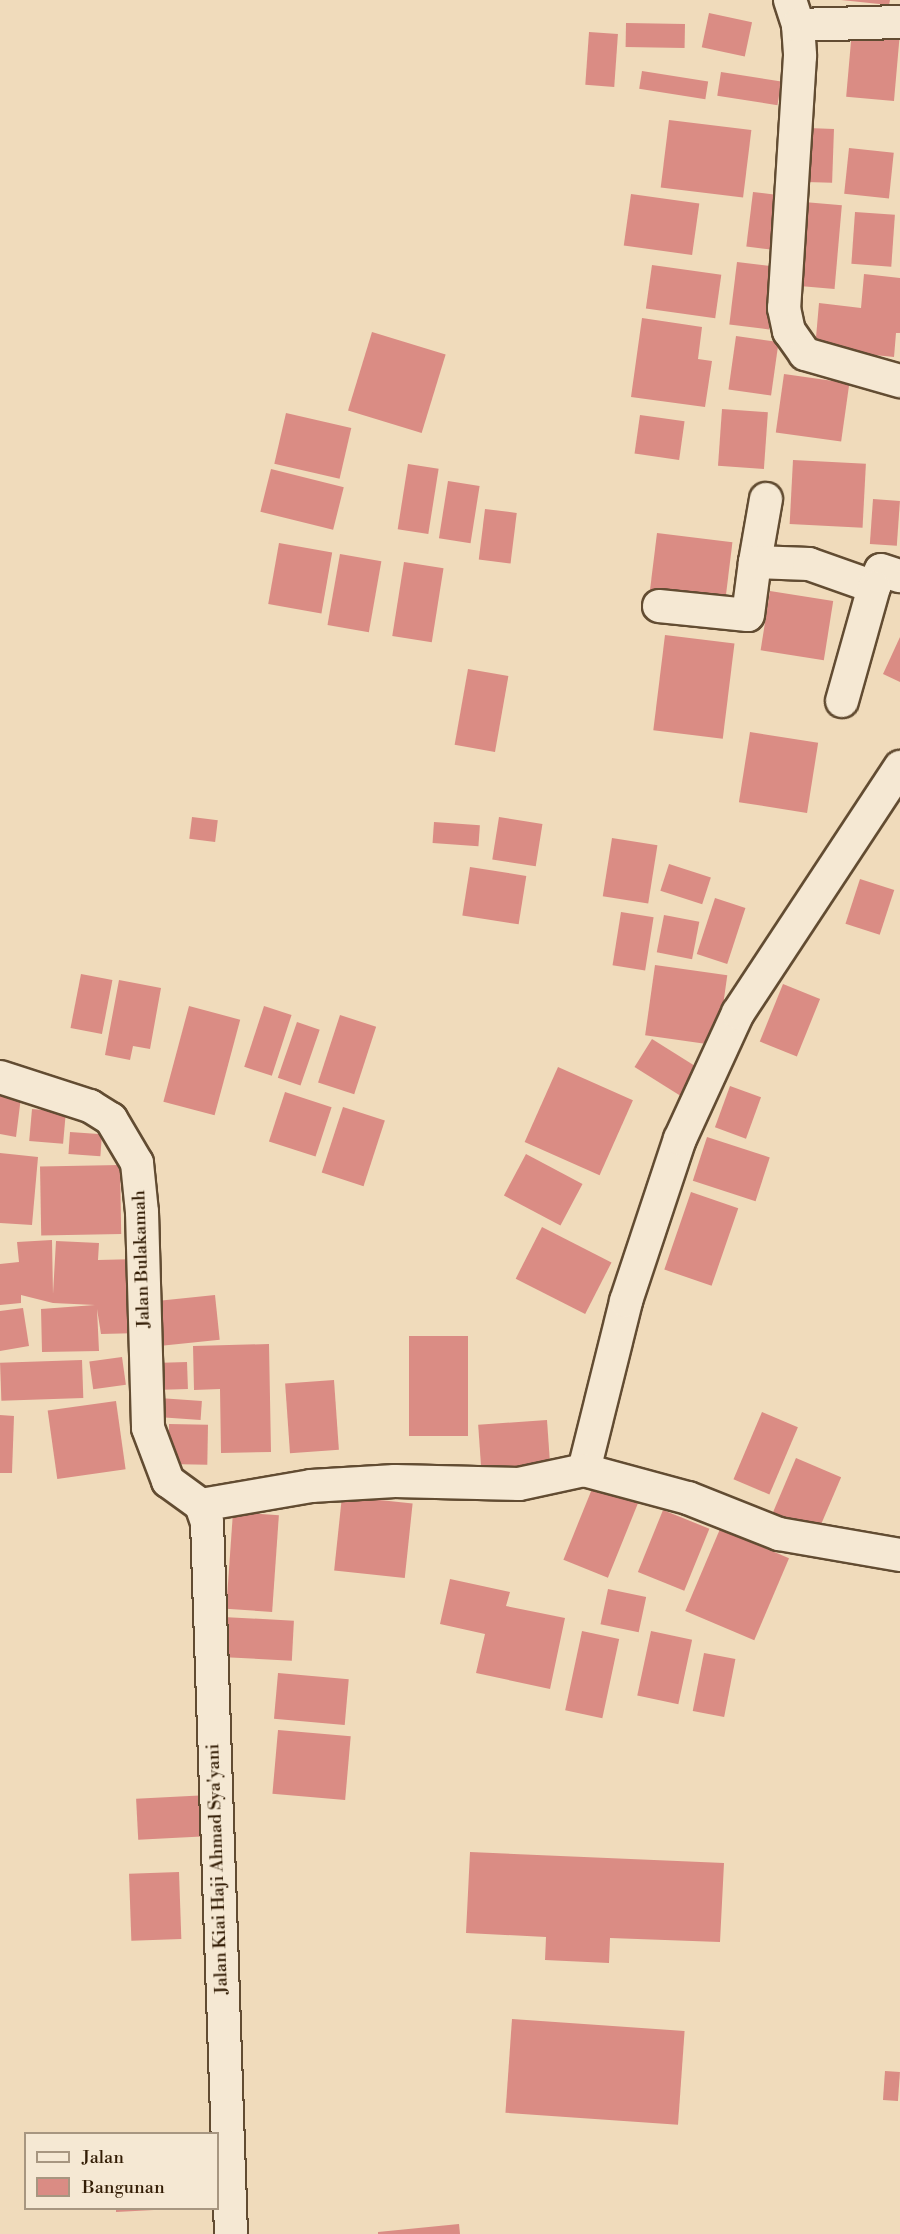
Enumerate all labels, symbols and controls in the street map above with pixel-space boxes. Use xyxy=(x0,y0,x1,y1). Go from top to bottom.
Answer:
street label: Jalan Bulakamah xyxy=(129,1190,155,1328)
street label: Jalan Kiai Haji Ahmad Sya'yani xyxy=(203,1743,233,1995)
legend xyxy=(24,2132,219,2210)
text: Jalan xyxy=(82,2146,124,2169)
text: Bangunan xyxy=(82,2176,165,2199)

